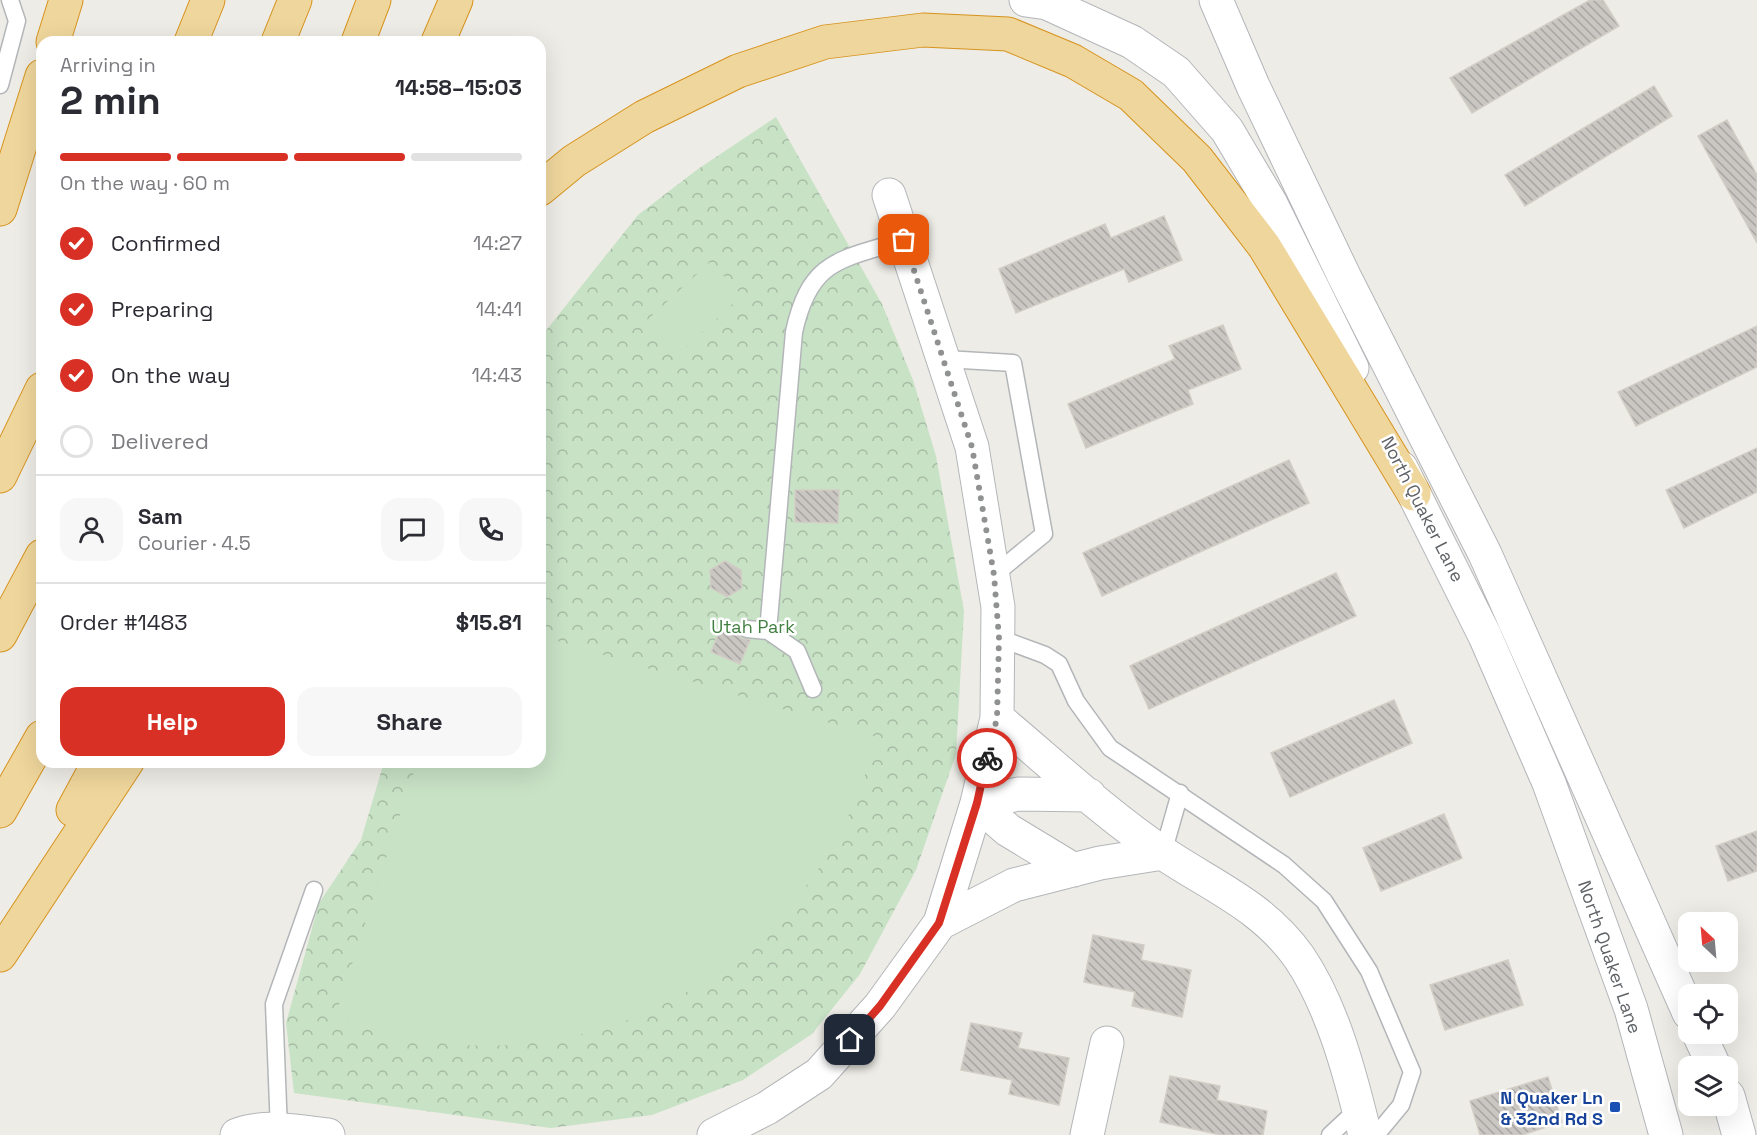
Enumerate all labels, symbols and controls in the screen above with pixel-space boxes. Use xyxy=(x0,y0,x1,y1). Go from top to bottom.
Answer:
text: Arriving in xyxy=(60,52,156,78)
text: 14:58–15:03 xyxy=(395,73,522,101)
text: 2 min xyxy=(60,76,161,125)
text: On the way · 60 m xyxy=(60,170,230,196)
pin xyxy=(878,214,929,265)
icon: bag xyxy=(887,223,920,256)
icon: check xyxy=(60,227,93,260)
text: Confirmed xyxy=(111,229,221,257)
text: 14:27 xyxy=(473,230,522,256)
icon: check xyxy=(60,293,93,326)
text: Preparing xyxy=(111,295,213,323)
text: 14:41 xyxy=(476,296,522,322)
icon: check xyxy=(60,359,93,392)
text: On the way xyxy=(111,361,230,389)
text: 14:43 xyxy=(472,362,522,388)
text: Delivered xyxy=(111,427,209,455)
street label: North Quaker Lane xyxy=(1376,432,1470,586)
button: person xyxy=(60,498,123,561)
button: chat xyxy=(381,498,444,561)
button: phone xyxy=(459,498,522,561)
text: Sam xyxy=(138,502,183,530)
text: Courier · 4.5 xyxy=(138,530,251,556)
text: Order #1483 xyxy=(60,608,188,636)
text: $15.81 xyxy=(456,608,522,636)
park label: Utah Park xyxy=(711,615,795,638)
button: Help xyxy=(60,687,285,756)
button: Share xyxy=(297,687,522,756)
courier xyxy=(957,728,1017,788)
icon: bike xyxy=(971,742,1004,775)
street label: North Quaker Lane xyxy=(1573,877,1647,1037)
north arrow xyxy=(1678,912,1738,972)
map controls xyxy=(1678,912,1738,1116)
button: locate xyxy=(1678,984,1738,1044)
pin xyxy=(824,1014,875,1065)
icon: home xyxy=(833,1023,866,1056)
button: layers xyxy=(1678,1056,1738,1116)
place label: N Quaker Ln & 32nd Rd S xyxy=(1500,1086,1603,1130)
marker: N Quaker Ln & 32nd Rd S xyxy=(1608,1100,1622,1114)

